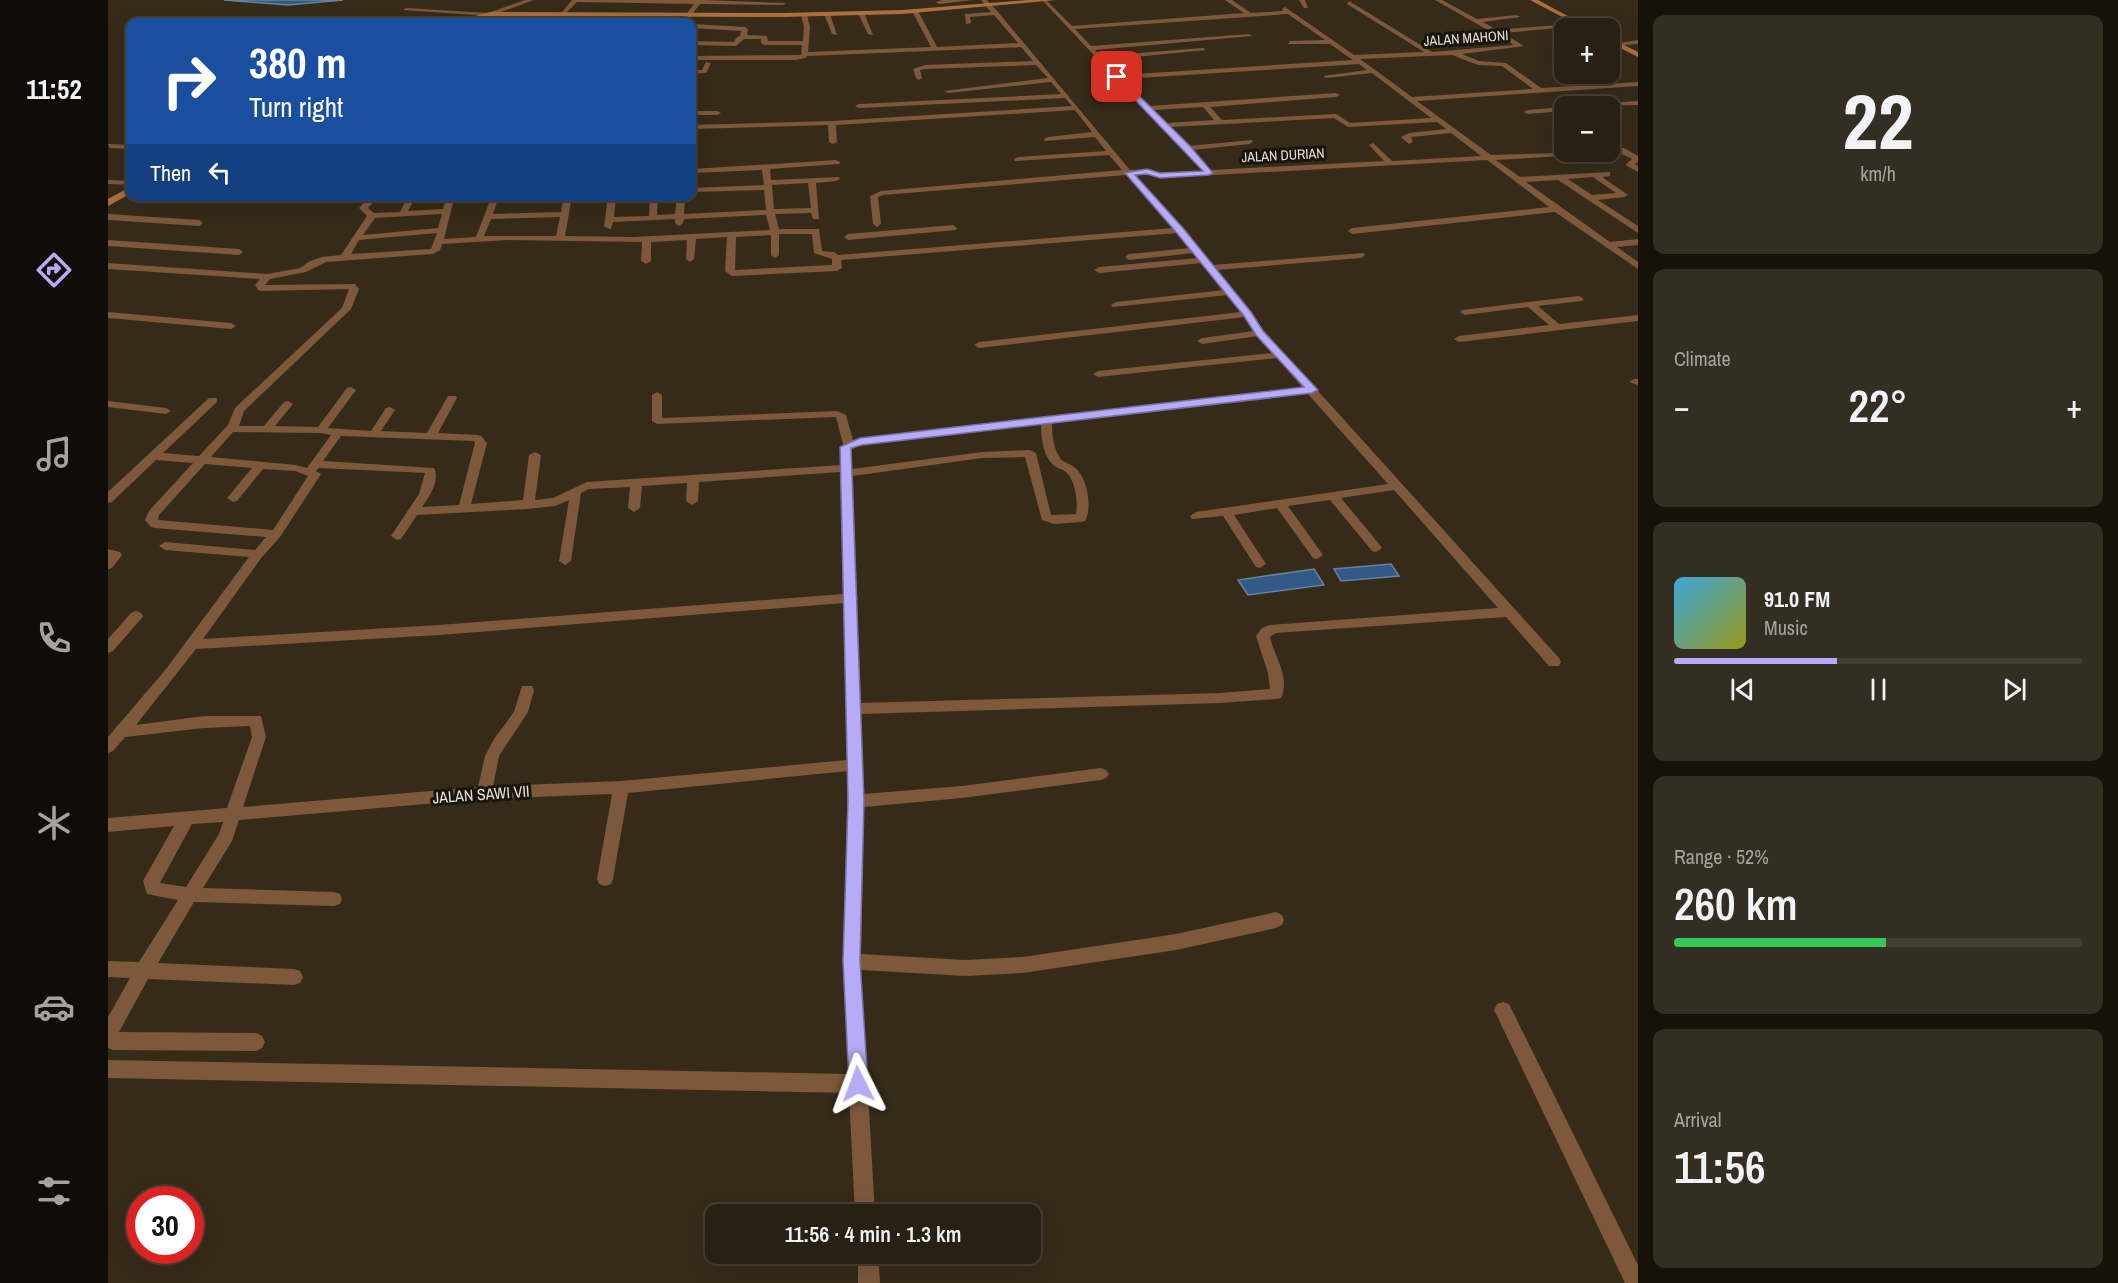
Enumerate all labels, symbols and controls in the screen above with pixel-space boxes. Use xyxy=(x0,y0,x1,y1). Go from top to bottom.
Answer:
map controls xyxy=(1554,18,1620,162)
button: + xyxy=(1554,18,1620,84)
street label: JALAN MAHONI xyxy=(1423,26,1509,50)
text: 380 m xyxy=(249,35,347,91)
icon: right xyxy=(150,42,228,120)
pin xyxy=(1091,51,1142,102)
icon: arrive xyxy=(1100,60,1133,93)
text: 22 xyxy=(1842,68,1914,173)
text: 11:52 xyxy=(26,71,82,107)
text: Turn right xyxy=(249,89,343,125)
button: − xyxy=(1554,96,1620,162)
street label: JALAN DURIAN xyxy=(1241,144,1325,166)
icon: left xyxy=(203,156,236,189)
text: Then xyxy=(150,158,191,188)
text: km/h xyxy=(1860,160,1896,187)
icon: directions xyxy=(33,249,75,291)
text: Climate xyxy=(1674,345,1731,372)
text: 22° xyxy=(1848,375,1908,436)
text: − xyxy=(1674,384,1690,428)
text: + xyxy=(2066,384,2082,428)
icon: music xyxy=(33,433,75,475)
text: 91.0 FM xyxy=(1764,584,1830,614)
text: Music xyxy=(1764,614,1808,641)
icon: phone xyxy=(33,617,75,659)
icon: previous xyxy=(1726,673,1759,706)
icon: pause xyxy=(1862,673,1895,706)
icon: next xyxy=(1998,673,2031,706)
street label: JALAN SAWI VII xyxy=(432,780,530,808)
icon: climate xyxy=(33,802,75,844)
text: Range · 52% xyxy=(1674,843,1769,870)
text: 260 km xyxy=(1674,873,1798,934)
icon: car xyxy=(33,986,75,1028)
position arrow xyxy=(826,1052,890,1116)
text: Arrival xyxy=(1674,1106,1721,1133)
text: 11:56 xyxy=(1674,1136,1765,1197)
icon: filters xyxy=(33,1170,75,1212)
speed limit sign: 30 xyxy=(126,1186,204,1264)
text: 11:56 · 4 min · 1.3 km xyxy=(785,1219,961,1249)

